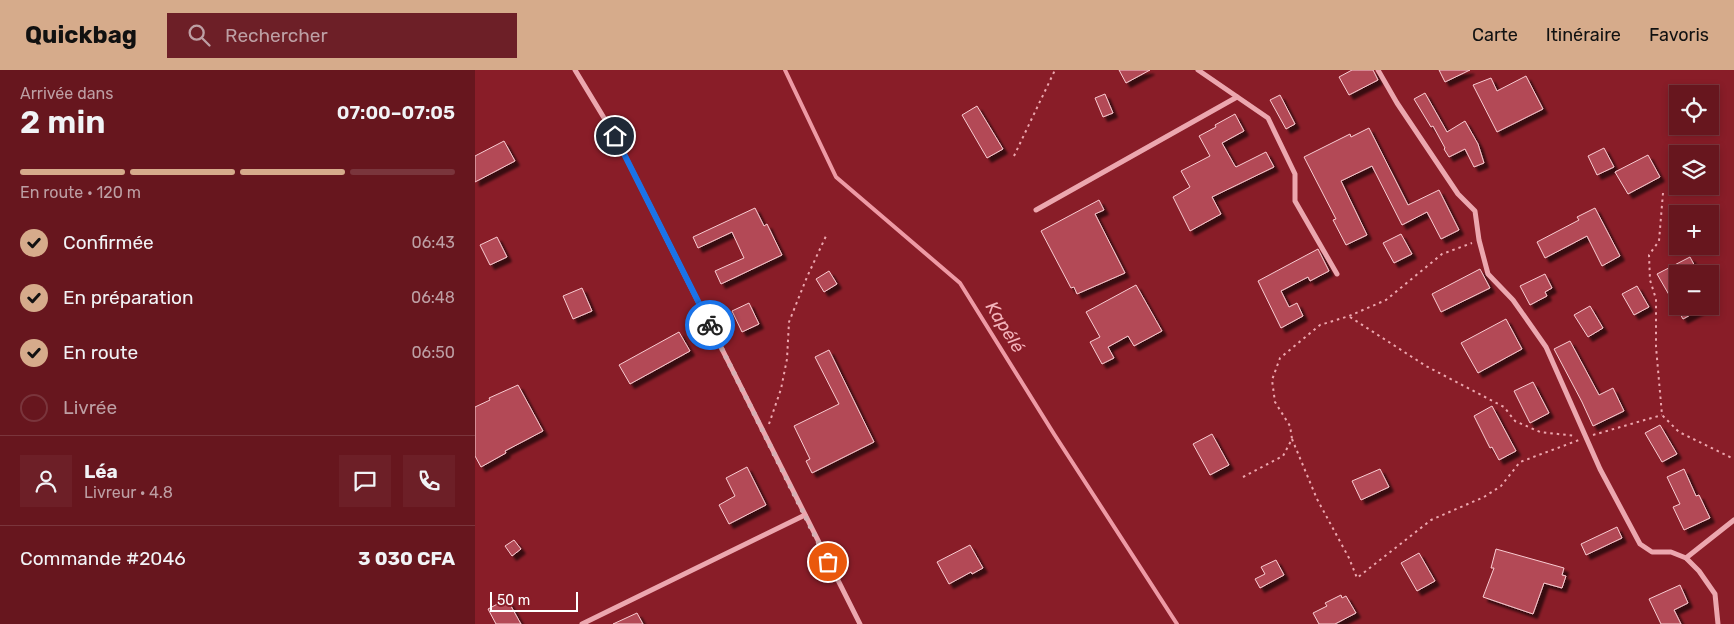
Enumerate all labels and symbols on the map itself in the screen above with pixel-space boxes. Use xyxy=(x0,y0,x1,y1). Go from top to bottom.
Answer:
pin xyxy=(594,115,636,157)
water label: Kapélé xyxy=(981,297,1029,357)
courier xyxy=(685,300,735,350)
pin xyxy=(807,541,849,583)
scale bar xyxy=(490,589,577,612)

